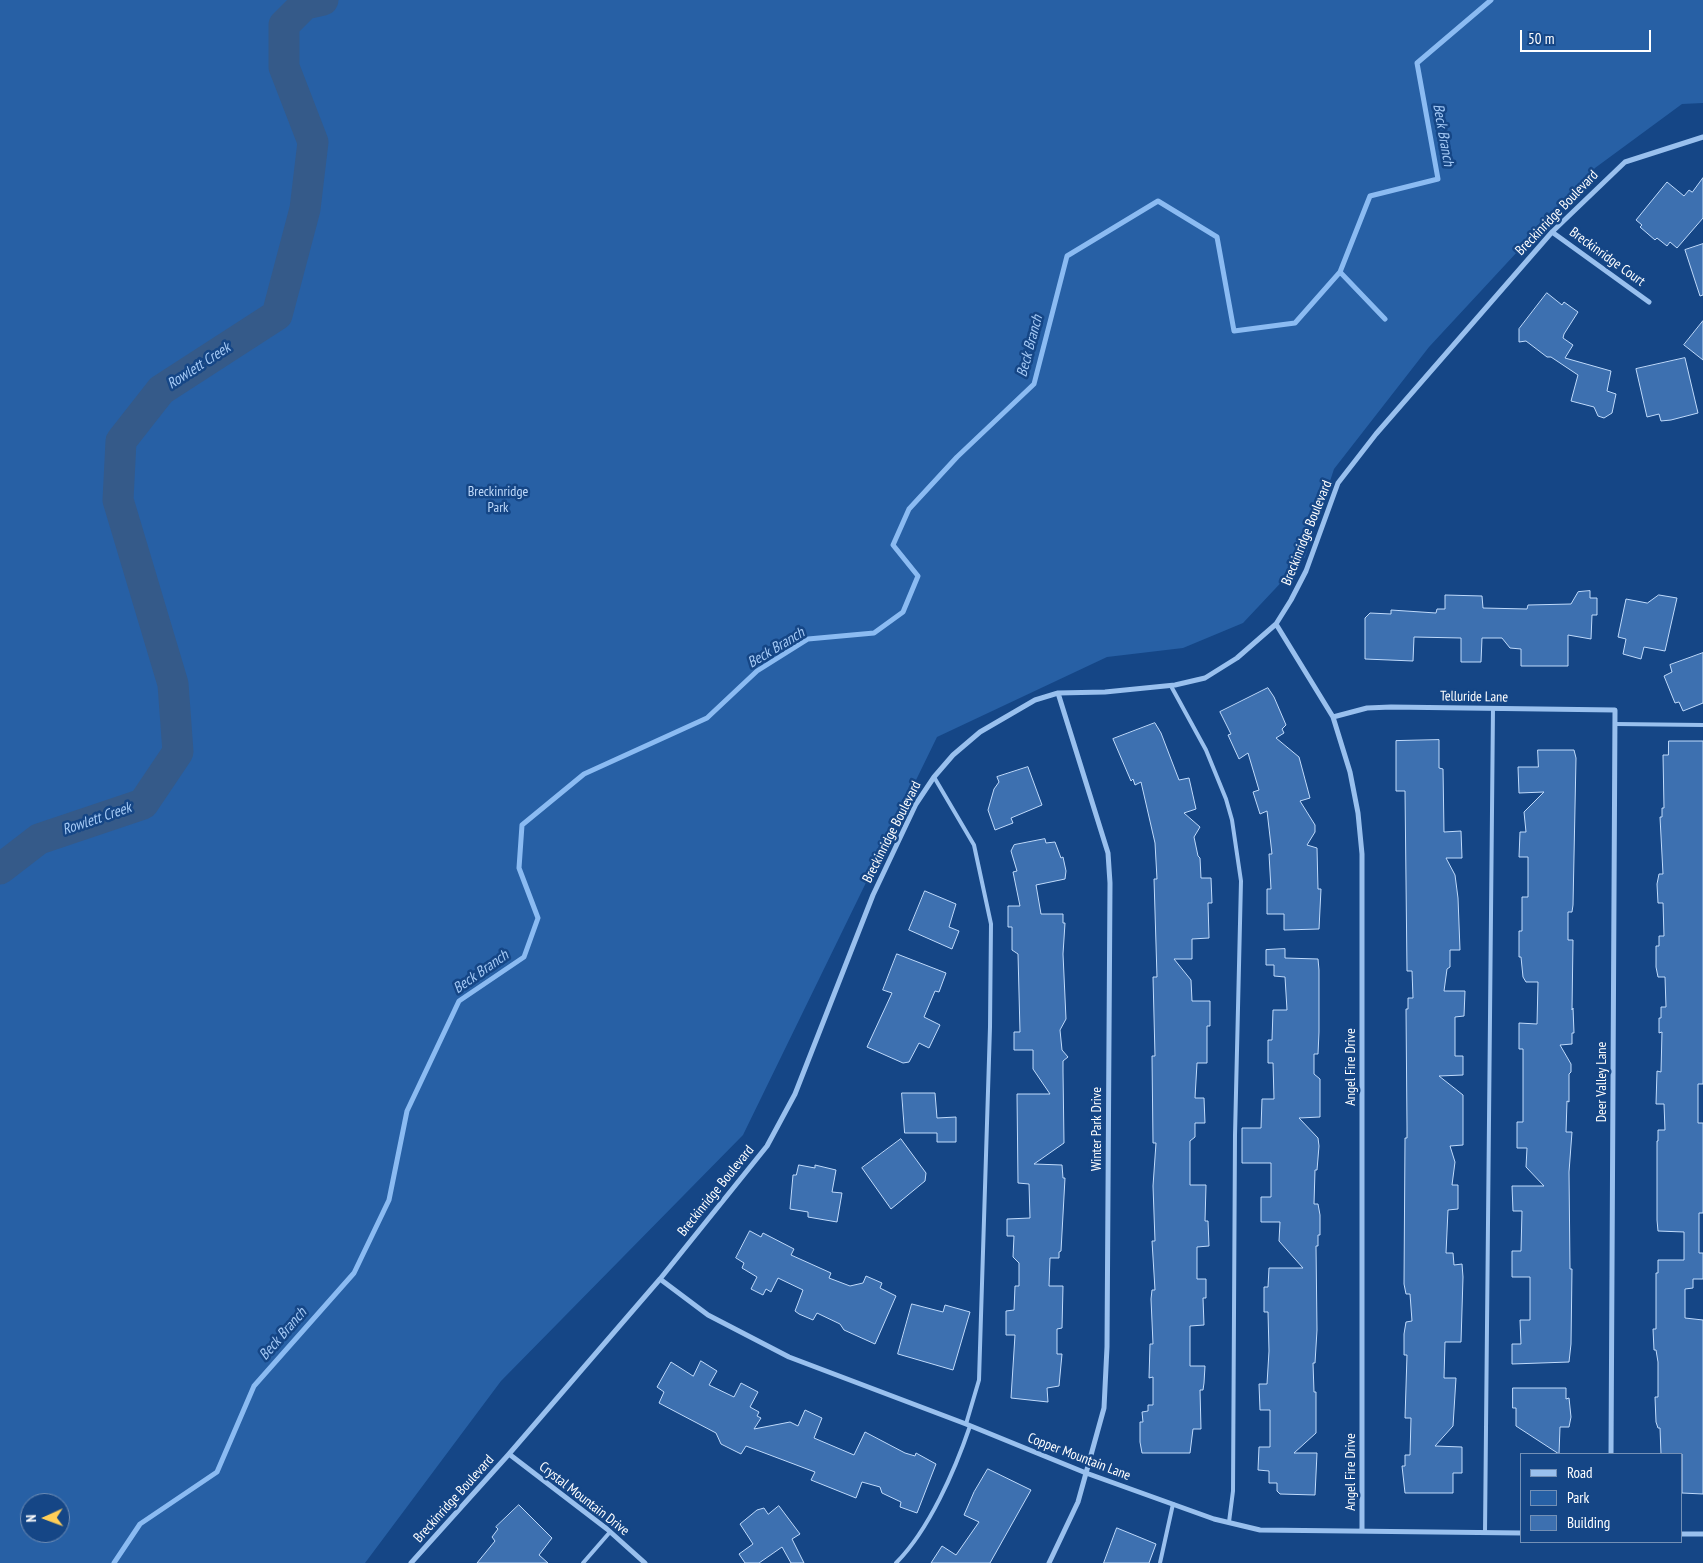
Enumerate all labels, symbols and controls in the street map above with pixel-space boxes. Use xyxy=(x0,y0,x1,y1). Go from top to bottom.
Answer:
scale bar xyxy=(1523,20,1654,52)
text: 50 m xyxy=(1528,29,1554,48)
water label: Beck Branch xyxy=(1429,102,1457,168)
street label: Breckinridge Boulevard xyxy=(1512,167,1602,259)
street label: Breckinridge Court xyxy=(1566,224,1648,290)
water label: Beck Branch xyxy=(1013,313,1047,379)
water label: Rowlett Creek xyxy=(164,339,234,393)
street label: Breckinridge Boulevard xyxy=(1278,478,1336,588)
park label: Breckinridge Park xyxy=(468,484,528,516)
water label: Beck Branch xyxy=(744,624,808,672)
street label: Telluride Lane xyxy=(1440,688,1508,706)
street label: Breckinridge Boulevard xyxy=(859,778,925,886)
water label: Rowlett Creek xyxy=(60,799,134,839)
water label: Beck Branch xyxy=(450,947,512,997)
street label: Angel Fire Drive xyxy=(1343,1028,1359,1106)
street label: Deer Valley Lane xyxy=(1594,1042,1610,1122)
street label: Winter Park Drive xyxy=(1089,1087,1105,1171)
street label: Breckinridge Boulevard xyxy=(674,1142,758,1240)
water label: Beck Branch xyxy=(255,1304,311,1364)
street label: Copper Mountain Lane xyxy=(1025,1430,1133,1484)
street label: Angel Fire Drive xyxy=(1343,1433,1359,1511)
street label: Breckinridge Boulevard xyxy=(410,1452,498,1546)
legend xyxy=(1520,1453,1683,1543)
street label: Crystal Mountain Drive xyxy=(535,1459,633,1539)
text: Road xyxy=(1567,1463,1593,1482)
text: Park xyxy=(1567,1488,1589,1507)
north arrow xyxy=(20,1493,70,1543)
text: Building xyxy=(1567,1513,1610,1532)
text: N xyxy=(22,1514,40,1523)

